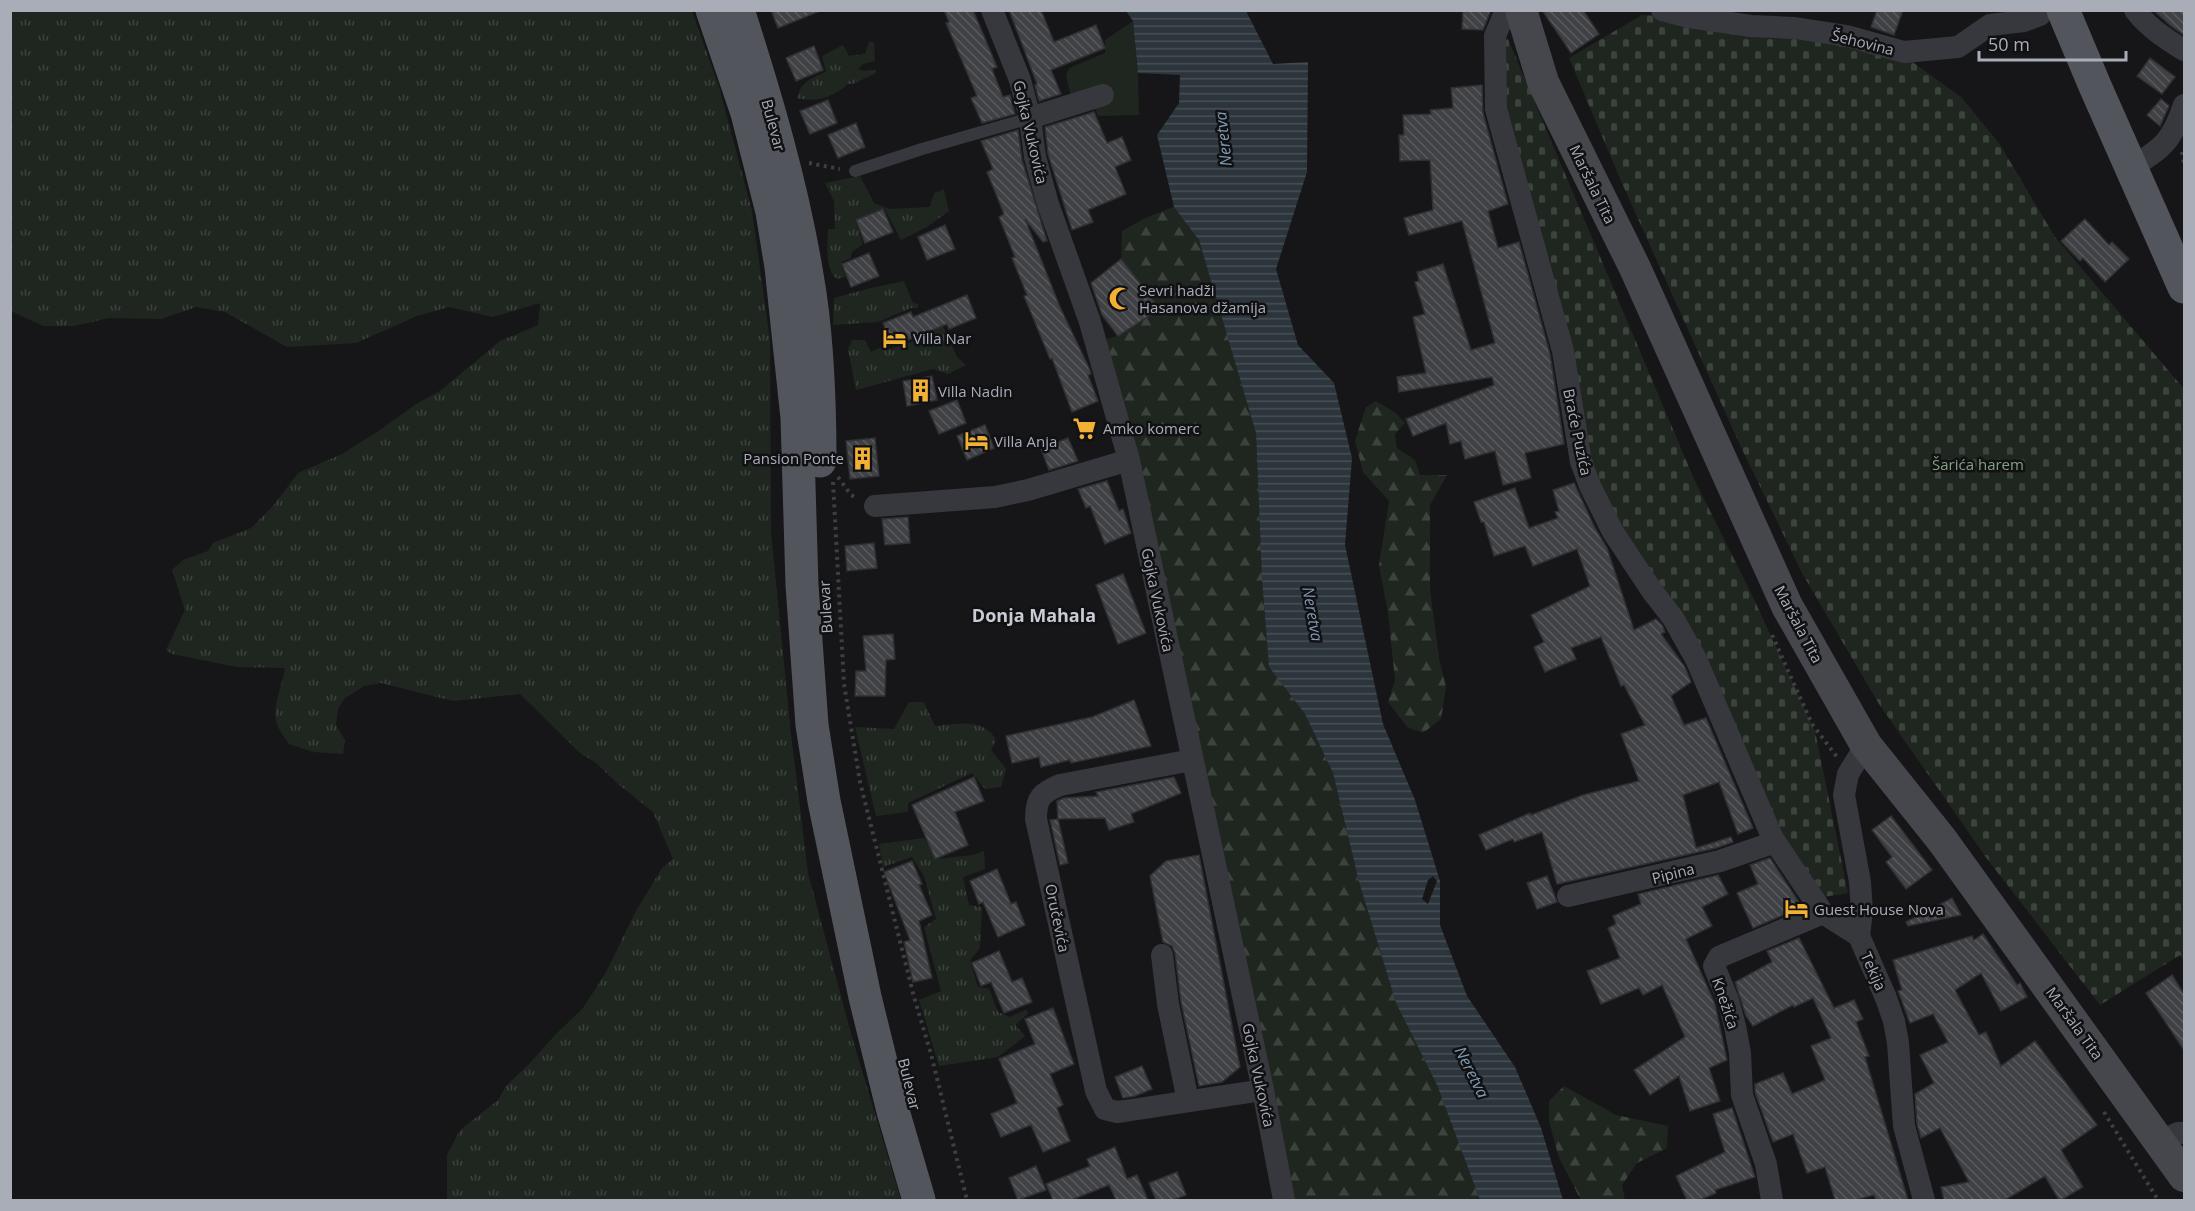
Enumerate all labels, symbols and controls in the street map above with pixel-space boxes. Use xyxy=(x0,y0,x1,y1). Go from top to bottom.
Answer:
scale bar xyxy=(1979,24,2126,62)
street label: Šehovina xyxy=(1830,25,1896,59)
text: 50 m xyxy=(1988,32,2030,56)
street label: Gojka Vukovića xyxy=(1009,78,1053,186)
street label: Bulevar xyxy=(757,97,791,153)
water label: Neretva xyxy=(1209,110,1237,168)
street label: Maršala Tita xyxy=(1565,141,1621,227)
place label: Sevri hadži Hasanova džamija xyxy=(1139,280,1266,317)
mosque icon: Sevri hadži Hasanova džamija xyxy=(1108,286,1134,312)
hotel icon: Villa Nar xyxy=(882,325,908,351)
place label: Villa Nar xyxy=(913,328,971,348)
building icon: Villa Nadin xyxy=(907,378,933,404)
place label: Villa Nadin xyxy=(938,381,1012,401)
street label: Braće Puzića xyxy=(1559,387,1597,477)
supermarket icon: Amko komerc xyxy=(1072,415,1098,441)
place label: Amko komerc xyxy=(1103,418,1200,438)
hotel icon: Villa Anja xyxy=(963,428,989,454)
place label: Villa Anja xyxy=(994,431,1057,451)
building icon: Pansion Ponte xyxy=(849,445,875,471)
place label: Pansion Ponte xyxy=(743,448,844,468)
park label: Šarića harem xyxy=(1932,454,2024,474)
street label: Gojka Vukovića xyxy=(1137,546,1179,654)
street label: Bulevar xyxy=(814,580,836,634)
street label: Maršala Tita xyxy=(1770,582,1828,666)
water label: Neretva xyxy=(1297,585,1329,643)
district label: Donja Mahala xyxy=(972,603,1096,627)
street label: Pipina xyxy=(1650,858,1696,888)
street label: Oručevića xyxy=(1041,882,1075,954)
hotel icon: Guest House Nova xyxy=(1783,896,1809,922)
place label: Guest House Nova xyxy=(1814,899,1944,919)
street label: Tekija xyxy=(1857,948,1891,994)
street label: Knežića xyxy=(1708,975,1744,1031)
street label: Maršala Tita xyxy=(2042,983,2108,1063)
street label: Gojka Vukovića xyxy=(1238,1021,1280,1129)
water label: Neretva xyxy=(1450,1042,1494,1102)
street label: Bulevar xyxy=(894,1056,926,1112)

